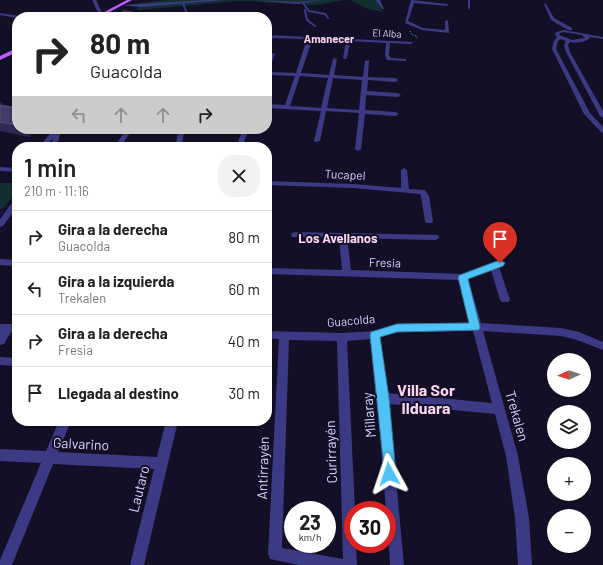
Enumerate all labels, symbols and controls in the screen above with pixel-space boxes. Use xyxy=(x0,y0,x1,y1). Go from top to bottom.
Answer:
text: 80 m xyxy=(90,26,150,60)
street label: El Alba xyxy=(372,26,402,40)
icon: right xyxy=(24,28,76,80)
district label: Amanecer xyxy=(304,32,355,45)
text: Guacolda xyxy=(90,60,162,82)
icon: left xyxy=(68,104,90,126)
icon: ahead xyxy=(110,104,132,126)
icon: ahead xyxy=(152,104,174,126)
icon: right xyxy=(194,104,216,126)
text: 1 min xyxy=(24,153,76,182)
button: close xyxy=(218,155,260,197)
street label: Tucapel xyxy=(324,166,366,182)
text: 210 m · 11:16 xyxy=(24,183,89,199)
text: Gira a la derecha xyxy=(58,220,168,238)
pin xyxy=(483,222,517,263)
icon: right xyxy=(24,226,46,248)
text: 80 m xyxy=(228,228,260,246)
icon: arrive xyxy=(489,228,511,250)
district label: Los Avellanos xyxy=(298,230,378,246)
text: Guacolda xyxy=(58,238,110,254)
street label: Fresia xyxy=(369,254,401,270)
text: Gira a la izquierda xyxy=(58,272,174,290)
icon: left xyxy=(24,278,46,300)
text: 60 m xyxy=(228,280,260,298)
text: Trekalen xyxy=(58,290,106,306)
street label: Guacolda xyxy=(326,311,375,329)
text: Gira a la derecha xyxy=(58,324,168,342)
icon: right xyxy=(24,330,46,352)
text: 40 m xyxy=(228,332,260,350)
text: Fresia xyxy=(58,342,93,358)
north arrow xyxy=(547,353,591,397)
map controls xyxy=(547,353,591,553)
district label: Villa Sor Ilduara xyxy=(397,380,455,417)
icon: arrive xyxy=(24,382,46,404)
text: Llegada al destino xyxy=(58,384,179,402)
text: 30 m xyxy=(228,384,260,402)
street label: Trekalen xyxy=(502,389,533,443)
street label: Millaray xyxy=(358,391,379,439)
button: layers xyxy=(547,405,591,449)
street label: Curirrayén xyxy=(321,420,340,484)
street label: Galvarino xyxy=(52,434,110,453)
street label: Antirrayén xyxy=(253,436,272,500)
position arrow xyxy=(368,453,410,495)
button: + xyxy=(547,457,591,501)
street label: Lautaro xyxy=(125,464,153,514)
speed limit sign: 30 xyxy=(344,501,396,553)
button: − xyxy=(547,509,591,553)
text: 23 xyxy=(299,510,321,534)
text: km/h xyxy=(299,531,321,543)

